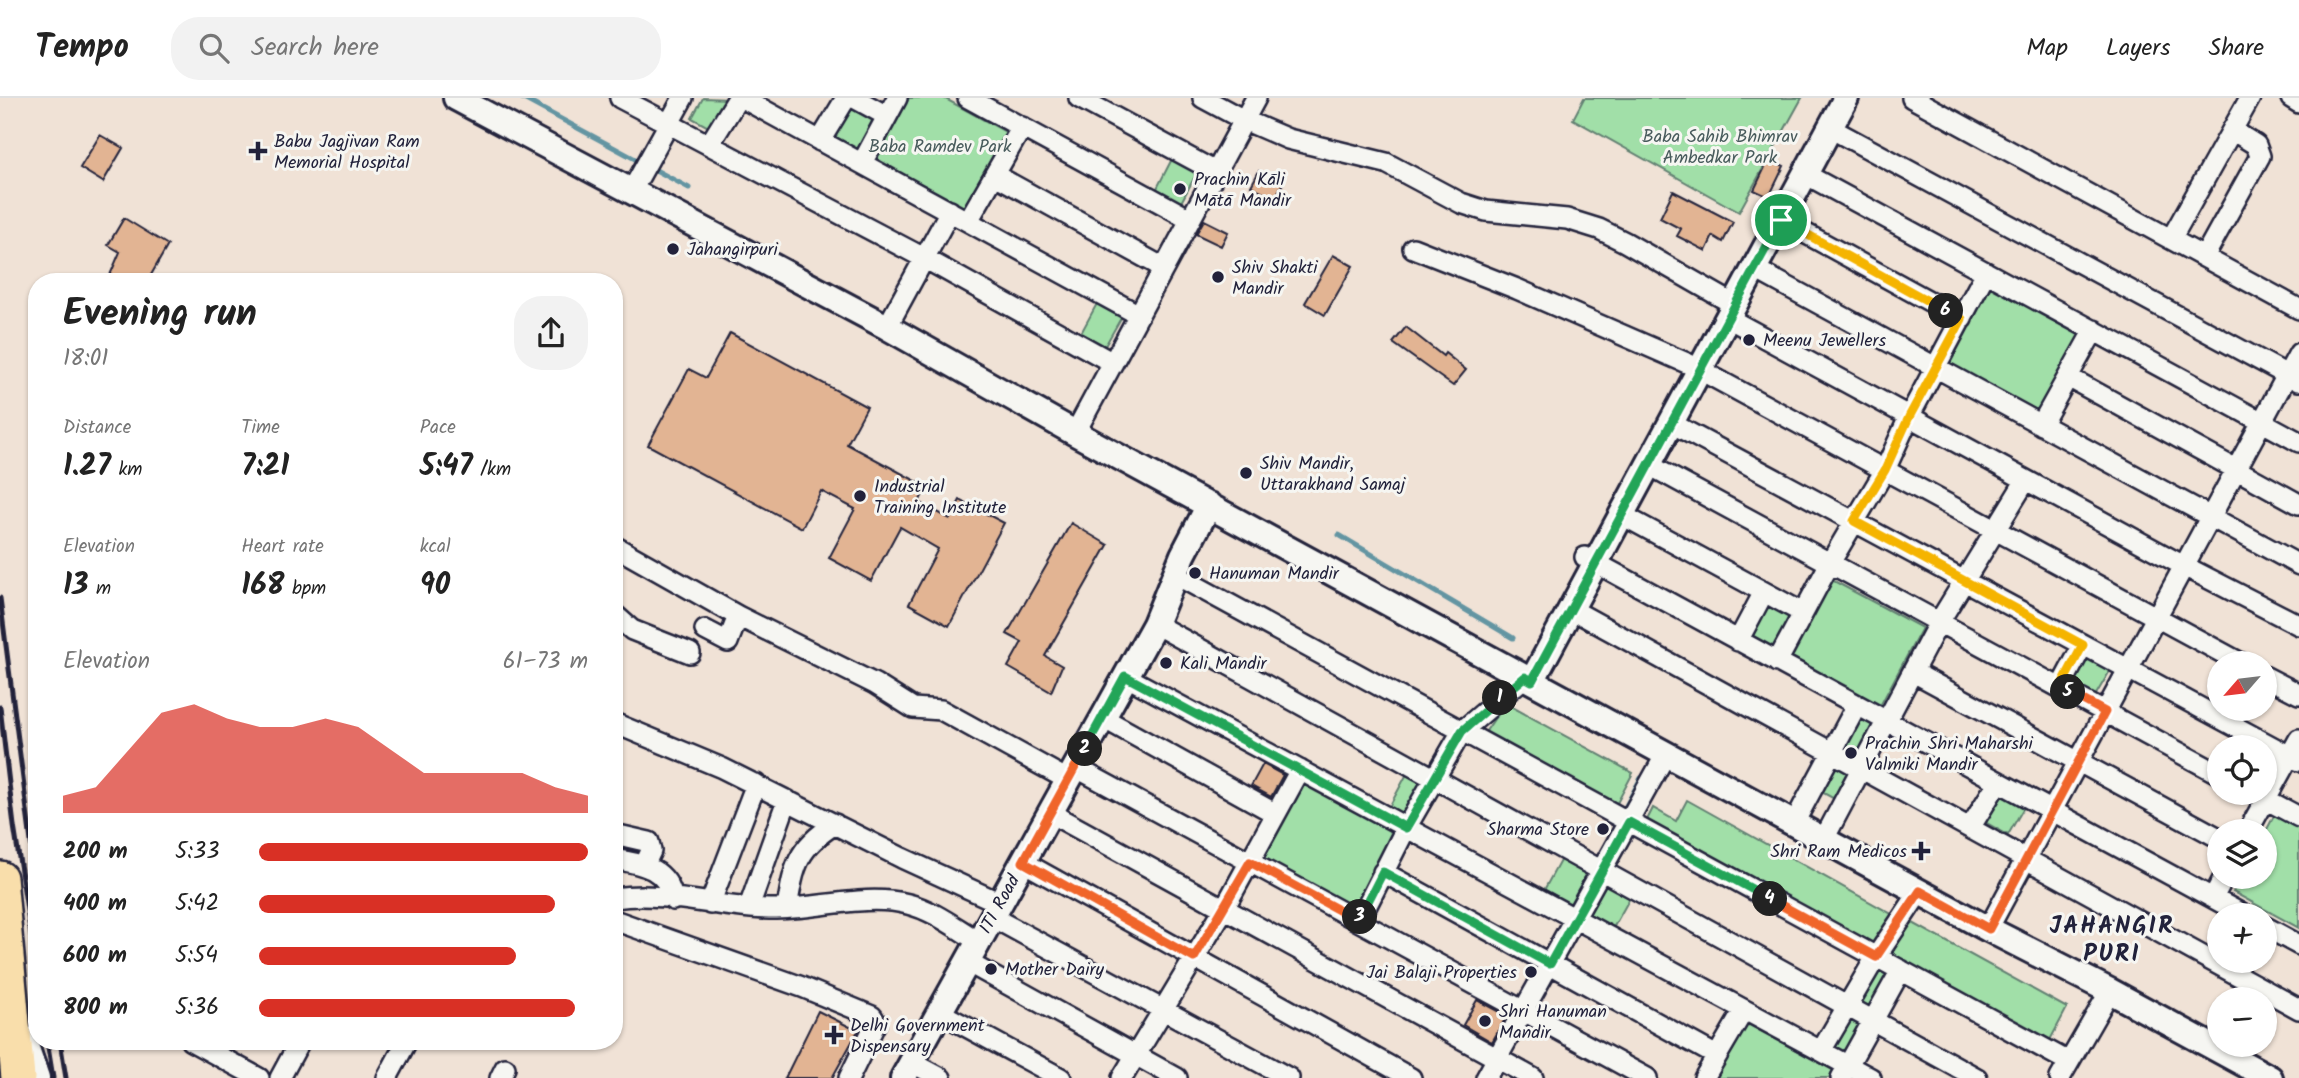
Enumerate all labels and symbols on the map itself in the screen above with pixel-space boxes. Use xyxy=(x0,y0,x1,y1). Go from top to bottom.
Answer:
park label: Baba Sahib Bhimrav Ambedkar Park xyxy=(1642,123,1798,173)
place label: Babu Jagjivan Ram Memorial Hospital xyxy=(274,128,420,178)
park label: Baba Ramdev Park xyxy=(869,133,1012,162)
marker: Babu Jagjivan Ram Memorial Hospital xyxy=(248,141,268,161)
place label: Prachin Kāli Mātā Mandir xyxy=(1194,166,1292,216)
marker: Prachin Kāli Mātā Mandir xyxy=(1172,181,1188,197)
pin xyxy=(1751,190,1811,250)
place label: Jahangirpuri xyxy=(687,236,779,265)
marker: Jahangirpuri xyxy=(665,241,681,257)
place label: Shiv Shakti Mandir xyxy=(1232,254,1318,304)
marker: Shiv Shakti Mandir xyxy=(1210,269,1226,285)
pin: 6 xyxy=(1928,294,1964,328)
place label: Meenu Jewellers xyxy=(1763,327,1886,356)
marker: Meenu Jewellers xyxy=(1741,332,1757,348)
place label: Shiv Mandir, Uttarakhand Samaj xyxy=(1260,450,1407,500)
marker: Shiv Mandir, Uttarakhand Samaj xyxy=(1238,465,1254,481)
place label: Industrial Training Institute xyxy=(874,473,1006,523)
marker: Industrial Training Institute xyxy=(852,488,868,504)
place label: Hanuman Mandir xyxy=(1209,560,1340,589)
marker: Hanuman Mandir xyxy=(1187,565,1203,581)
place label: Kali Mandir xyxy=(1180,650,1267,679)
north arrow xyxy=(2207,651,2277,721)
marker: Kali Mandir xyxy=(1158,655,1174,671)
pin: 5 xyxy=(2050,674,2086,710)
pin: 1 xyxy=(1482,680,1518,716)
place label: Prachin Shri Maharshi Valmiki Mandir xyxy=(1865,730,2034,780)
pin: 2 xyxy=(1068,732,1102,766)
marker: Prachin Shri Maharshi Valmiki Mandir xyxy=(1843,745,1859,761)
place label: Sharma Store xyxy=(1487,816,1589,845)
marker: Sharma Store xyxy=(1595,821,1611,837)
place label: Shri Ram Medicos xyxy=(1770,838,1907,867)
marker: Shri Ram Medicos xyxy=(1913,843,1929,859)
street label: ITI Road xyxy=(972,869,1029,940)
pin: 4 xyxy=(1752,882,1788,916)
pin: 3 xyxy=(1342,900,1378,934)
district label: JAHANGIR PURI xyxy=(2050,907,2174,974)
place label: Mother Dairy xyxy=(1005,956,1105,985)
place label: Jai Balaji Properties xyxy=(1366,959,1517,988)
marker: Mother Dairy xyxy=(983,961,999,977)
marker: Jai Balaji Properties xyxy=(1523,964,1539,980)
place label: Shri Hanuman Mandir xyxy=(1499,998,1607,1048)
place label: Delhi Government Dispensary xyxy=(850,1012,986,1062)
marker: Shri Hanuman Mandir xyxy=(1477,1013,1493,1029)
marker: Delhi Government Dispensary xyxy=(824,1025,844,1045)

